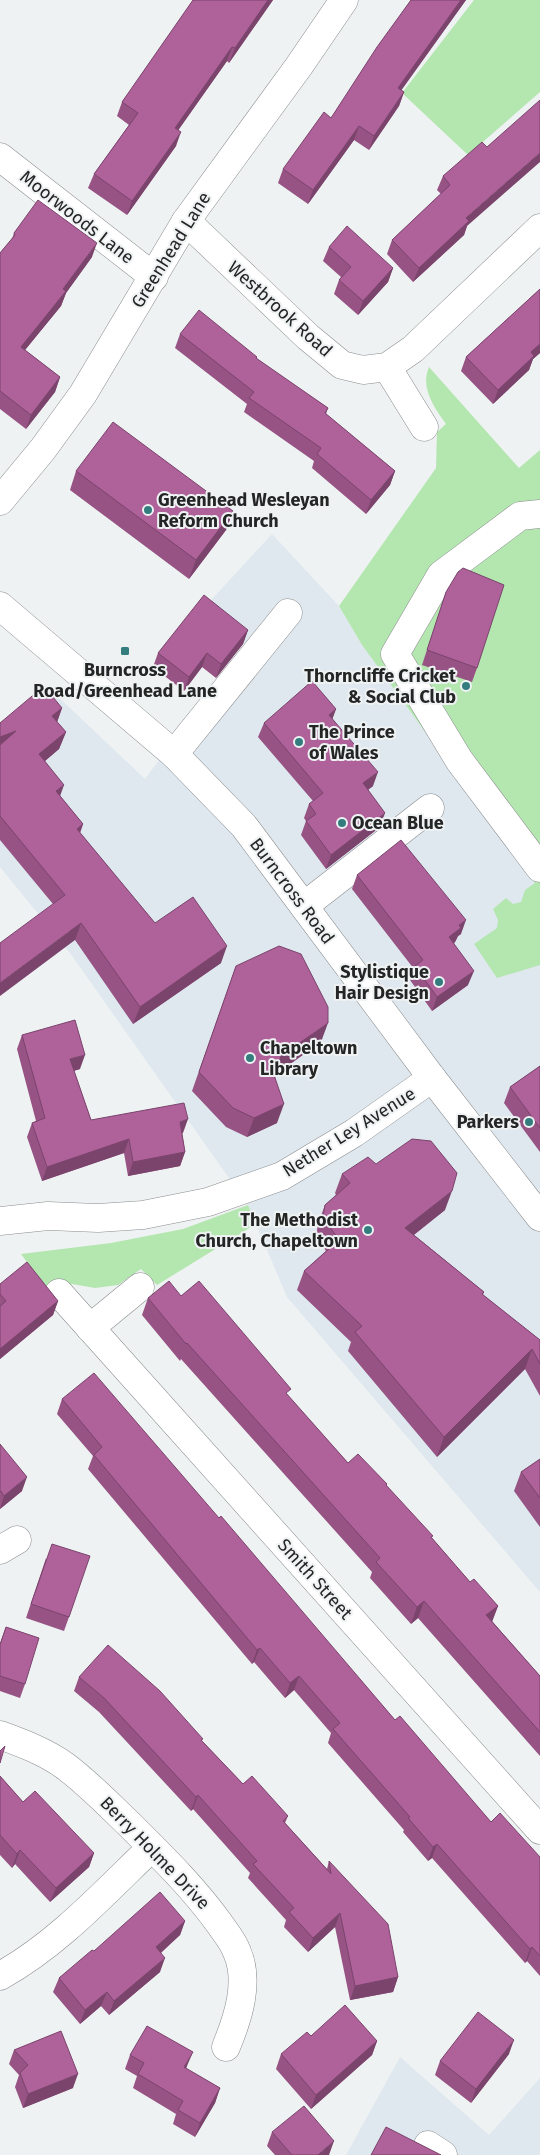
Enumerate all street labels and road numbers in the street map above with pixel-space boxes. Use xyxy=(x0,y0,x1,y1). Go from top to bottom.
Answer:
street label: Moorwoods Lane xyxy=(16,166,138,268)
street label: Greenhead Lane xyxy=(127,188,215,312)
street label: Westbrook Road xyxy=(223,256,337,362)
street label: Burncross Road xyxy=(245,834,339,948)
street label: Nether Ley Avenue xyxy=(279,1082,419,1182)
street label: Smith Street xyxy=(273,1534,357,1624)
street label: Berry Holme Drive xyxy=(95,1792,215,1914)

